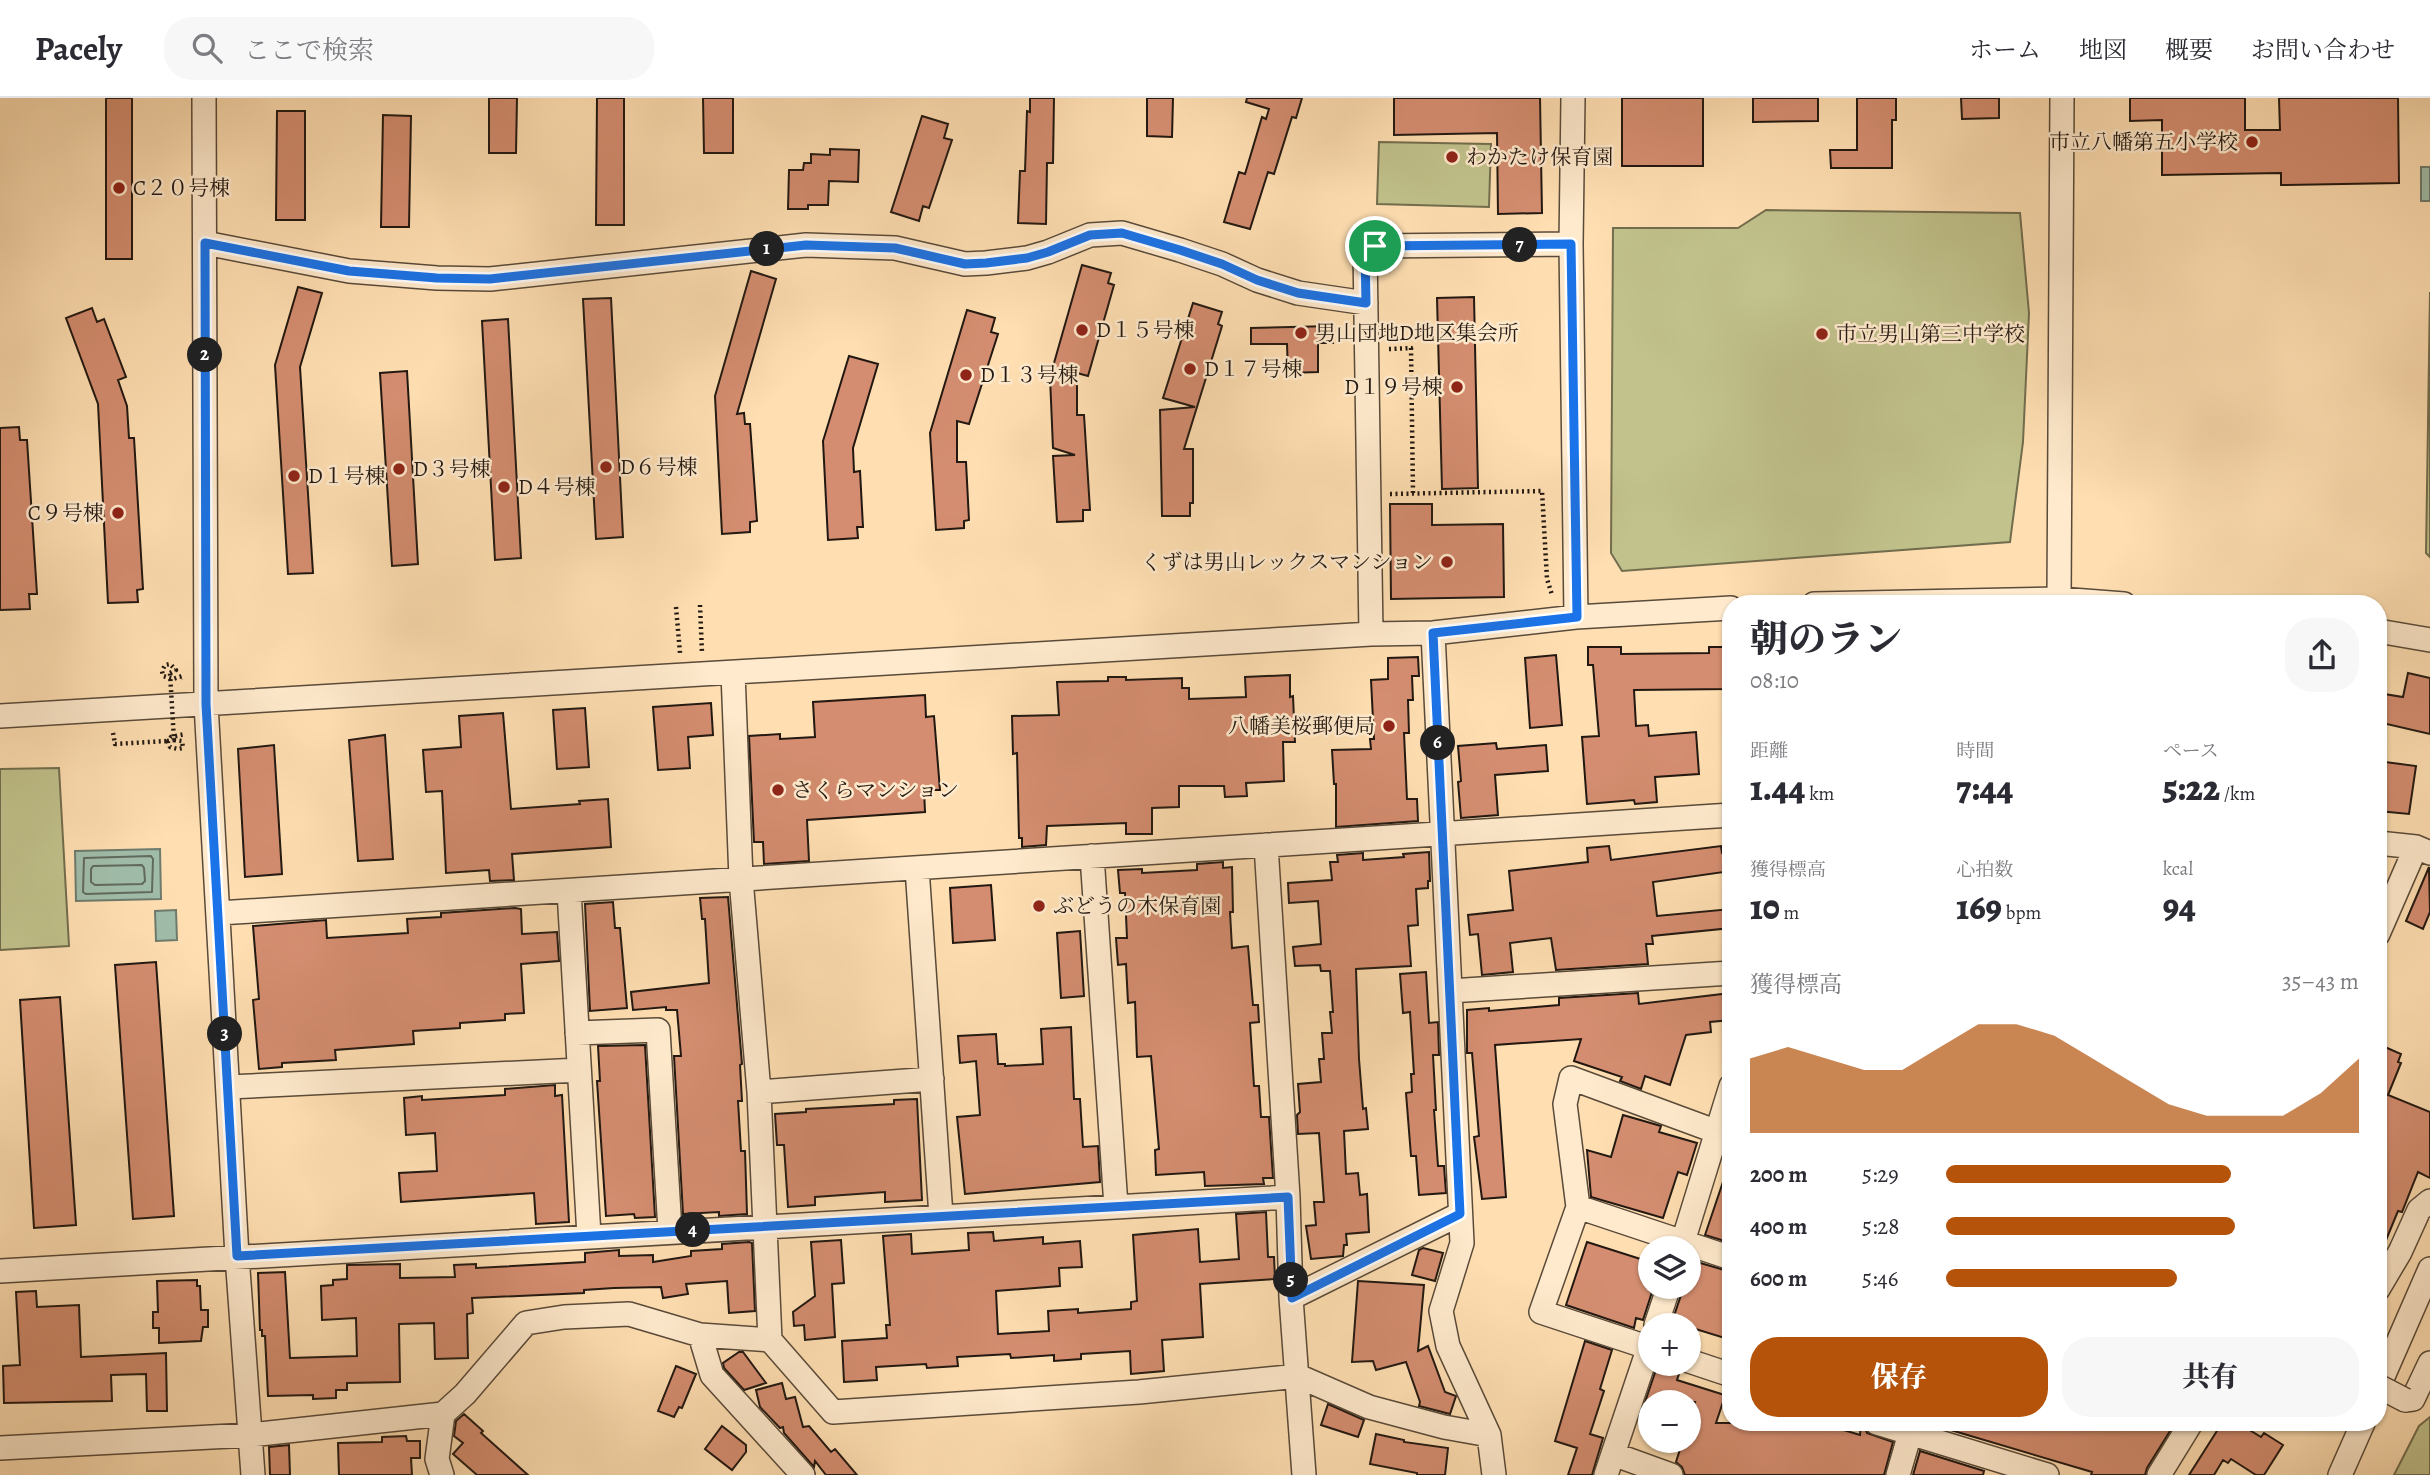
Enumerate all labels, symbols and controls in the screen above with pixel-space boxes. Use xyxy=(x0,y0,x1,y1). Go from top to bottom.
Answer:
search box xyxy=(164,17,654,80)
text: Pacely xyxy=(35,26,122,71)
icon: search xyxy=(188,29,226,67)
text: ここで検索 xyxy=(244,33,374,68)
text: ホーム xyxy=(1969,34,2041,66)
text: 地図 xyxy=(2079,34,2127,66)
text: 概要 xyxy=(2165,34,2213,66)
text: お問い合わせ xyxy=(2251,34,2395,66)
place label: 市立八幡第五小学校 xyxy=(2049,128,2238,156)
marker: 市立八幡第五小学校 xyxy=(2244,134,2260,150)
place label: わかたけ保育園 xyxy=(1466,143,1613,171)
marker: わかたけ保育園 xyxy=(1444,149,1460,165)
place label: C２０号棟 xyxy=(133,174,230,202)
marker: C２０号棟 xyxy=(111,180,127,196)
pin xyxy=(1345,216,1405,276)
icon: arrive xyxy=(1356,227,1394,265)
pin: 7 xyxy=(1502,228,1538,262)
text: 7 xyxy=(1515,231,1524,257)
pin: 1 xyxy=(750,232,784,266)
text: 1 xyxy=(763,235,770,261)
place label: D１５号棟 xyxy=(1096,316,1195,344)
place label: 男山団地D地区集会所 xyxy=(1315,319,1519,347)
place label: 市立男山第三中学校 xyxy=(1836,320,2025,348)
marker: D１５号棟 xyxy=(1074,322,1090,338)
marker: 男山団地D地区集会所 xyxy=(1293,325,1309,341)
marker: 市立男山第三中学校 xyxy=(1814,326,1830,342)
pin: 2 xyxy=(188,338,222,372)
text: 2 xyxy=(200,341,209,367)
place label: D１７号棟 xyxy=(1204,355,1303,383)
place label: D１３号棟 xyxy=(980,361,1079,389)
marker: D１７号棟 xyxy=(1182,361,1198,377)
marker: D１３号棟 xyxy=(958,367,974,383)
place label: D１９号棟 xyxy=(1344,373,1443,401)
marker: D１９号棟 xyxy=(1449,379,1465,395)
place label: D６号棟 xyxy=(620,453,698,481)
place label: D３号棟 xyxy=(413,455,491,483)
marker: D６号棟 xyxy=(598,459,614,475)
marker: D３号棟 xyxy=(391,461,407,477)
place label: D１号棟 xyxy=(308,462,386,490)
marker: D１号棟 xyxy=(286,468,302,484)
place label: D４号棟 xyxy=(518,473,596,501)
marker: D４号棟 xyxy=(496,479,512,495)
place label: C９号棟 xyxy=(28,499,104,527)
marker: C９号棟 xyxy=(110,505,126,521)
place label: くずは男山レックスマンション xyxy=(1141,548,1433,576)
marker: くずは男山レックスマンション xyxy=(1439,554,1455,570)
text: 朝のラン xyxy=(1750,613,1902,665)
button: share xyxy=(2285,618,2359,692)
text: 08:10 xyxy=(1750,665,1799,696)
place label: 八幡美桜郵便局 xyxy=(1228,712,1375,740)
marker: 八幡美桜郵便局 xyxy=(1381,718,1397,734)
pin: 6 xyxy=(1420,726,1456,760)
text: 6 xyxy=(1433,729,1442,755)
text: 距離 xyxy=(1750,738,1788,764)
text: 時間 xyxy=(1956,738,1994,764)
text: ペース xyxy=(2163,738,2219,764)
text: 1.44 xyxy=(1750,764,1805,812)
text: 7:44 xyxy=(1956,764,2013,812)
text: 5:22 xyxy=(2163,764,2220,812)
place label: さくらマンション xyxy=(792,776,959,804)
text: km xyxy=(1805,781,1834,807)
text: /km xyxy=(2220,781,2255,807)
marker: さくらマンション xyxy=(770,782,786,798)
text: kcal xyxy=(2163,856,2193,882)
text: 獲得標高 xyxy=(1750,857,1826,883)
text: 心拍数 xyxy=(1956,857,2013,883)
text: 94 xyxy=(2163,882,2196,930)
text: 10 xyxy=(1750,883,1780,931)
text: 169 xyxy=(1956,883,2002,931)
place label: ぶどうの木保育園 xyxy=(1053,892,1221,920)
marker: ぶどうの木保育園 xyxy=(1031,898,1047,914)
text: m xyxy=(1780,900,1799,926)
text: bpm xyxy=(2002,900,2041,926)
text: 35–43 m xyxy=(2282,966,2359,997)
text: 獲得標高 xyxy=(1750,969,1842,1000)
pin: 3 xyxy=(208,1016,243,1052)
text: 3 xyxy=(220,1020,229,1046)
text: 200 m xyxy=(1750,1159,1808,1190)
text: 5:29 xyxy=(1862,1159,1899,1190)
text: 400 m xyxy=(1750,1211,1807,1242)
text: 5:28 xyxy=(1862,1211,1899,1242)
pin: 4 xyxy=(676,1212,710,1248)
text: 4 xyxy=(688,1216,697,1242)
map controls xyxy=(1638,1236,1701,1453)
button: layers xyxy=(1638,1236,1701,1299)
pin: 5 xyxy=(1274,1262,1308,1298)
text: 600 m xyxy=(1750,1263,1807,1294)
text: 5:46 xyxy=(1862,1263,1898,1294)
text: 5 xyxy=(1286,1266,1295,1292)
button: + xyxy=(1638,1313,1701,1376)
button: 保存 xyxy=(1750,1337,2048,1417)
button: 共有 xyxy=(2062,1337,2359,1417)
button: − xyxy=(1638,1390,1701,1453)

